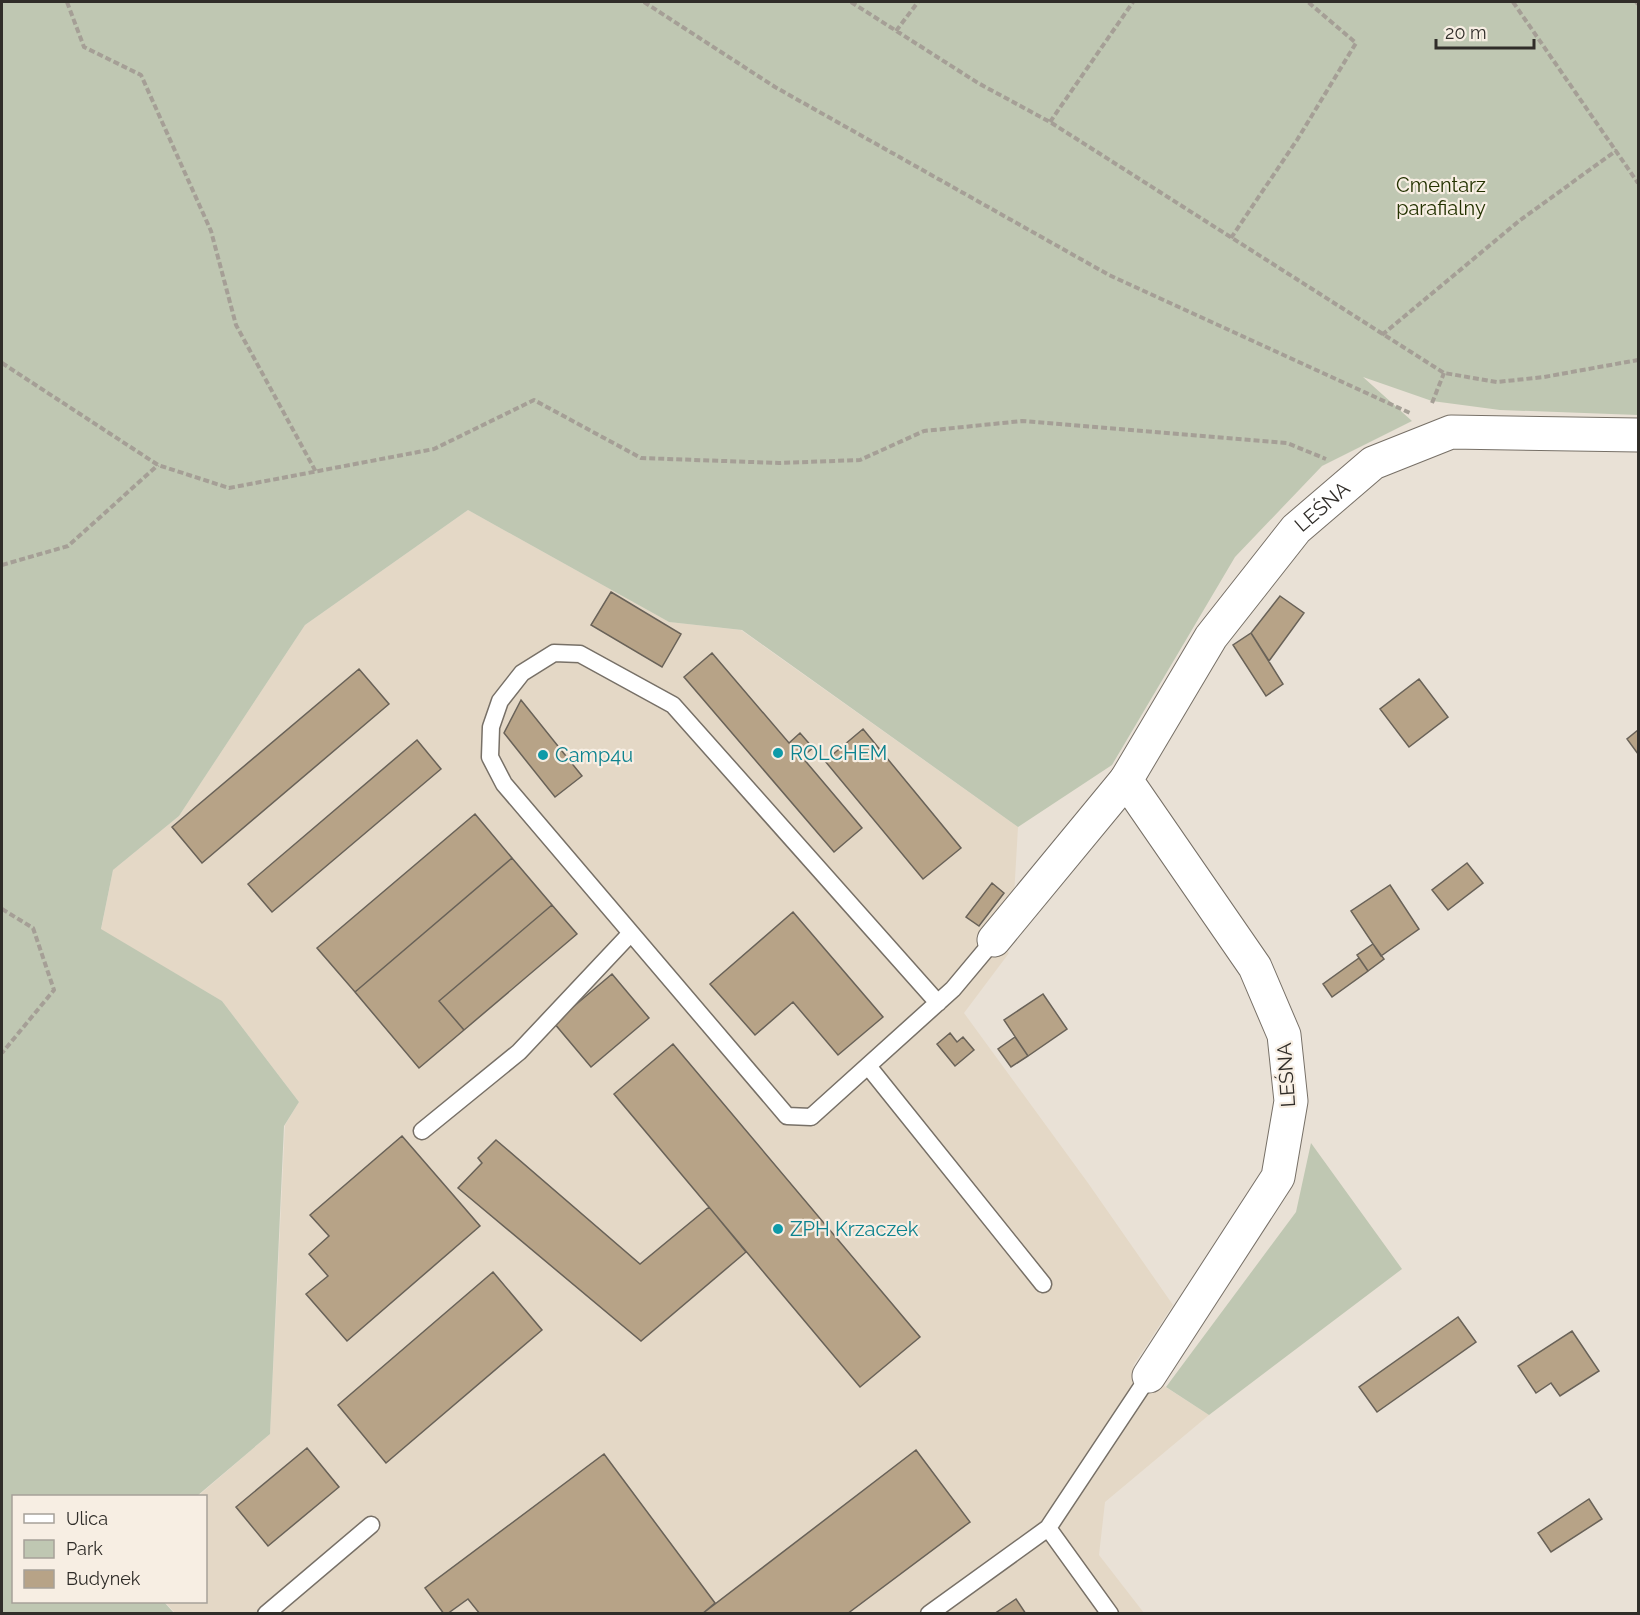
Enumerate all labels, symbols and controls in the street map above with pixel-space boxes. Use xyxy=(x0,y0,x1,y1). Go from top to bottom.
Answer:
scale bar xyxy=(1436,12,1534,50)
text: 20 m xyxy=(1445,22,1487,43)
park label: Cmentarz parafialny xyxy=(1396,173,1486,220)
street label: LEŚNA xyxy=(1290,476,1355,537)
place label: ROLCHEM xyxy=(790,741,887,765)
place label: Camp4u xyxy=(555,743,633,767)
marker: ROLCHEM xyxy=(771,746,785,760)
marker: Camp4u xyxy=(536,748,550,762)
street label: LEŚNA xyxy=(1271,1041,1300,1108)
place label: ZPH Krzaczek xyxy=(790,1217,919,1241)
marker: ZPH Krzaczek xyxy=(771,1222,785,1236)
legend xyxy=(12,1495,207,1603)
text: Ulica xyxy=(66,1508,108,1529)
text: Park xyxy=(66,1538,103,1559)
text: Budynek xyxy=(66,1568,141,1589)

